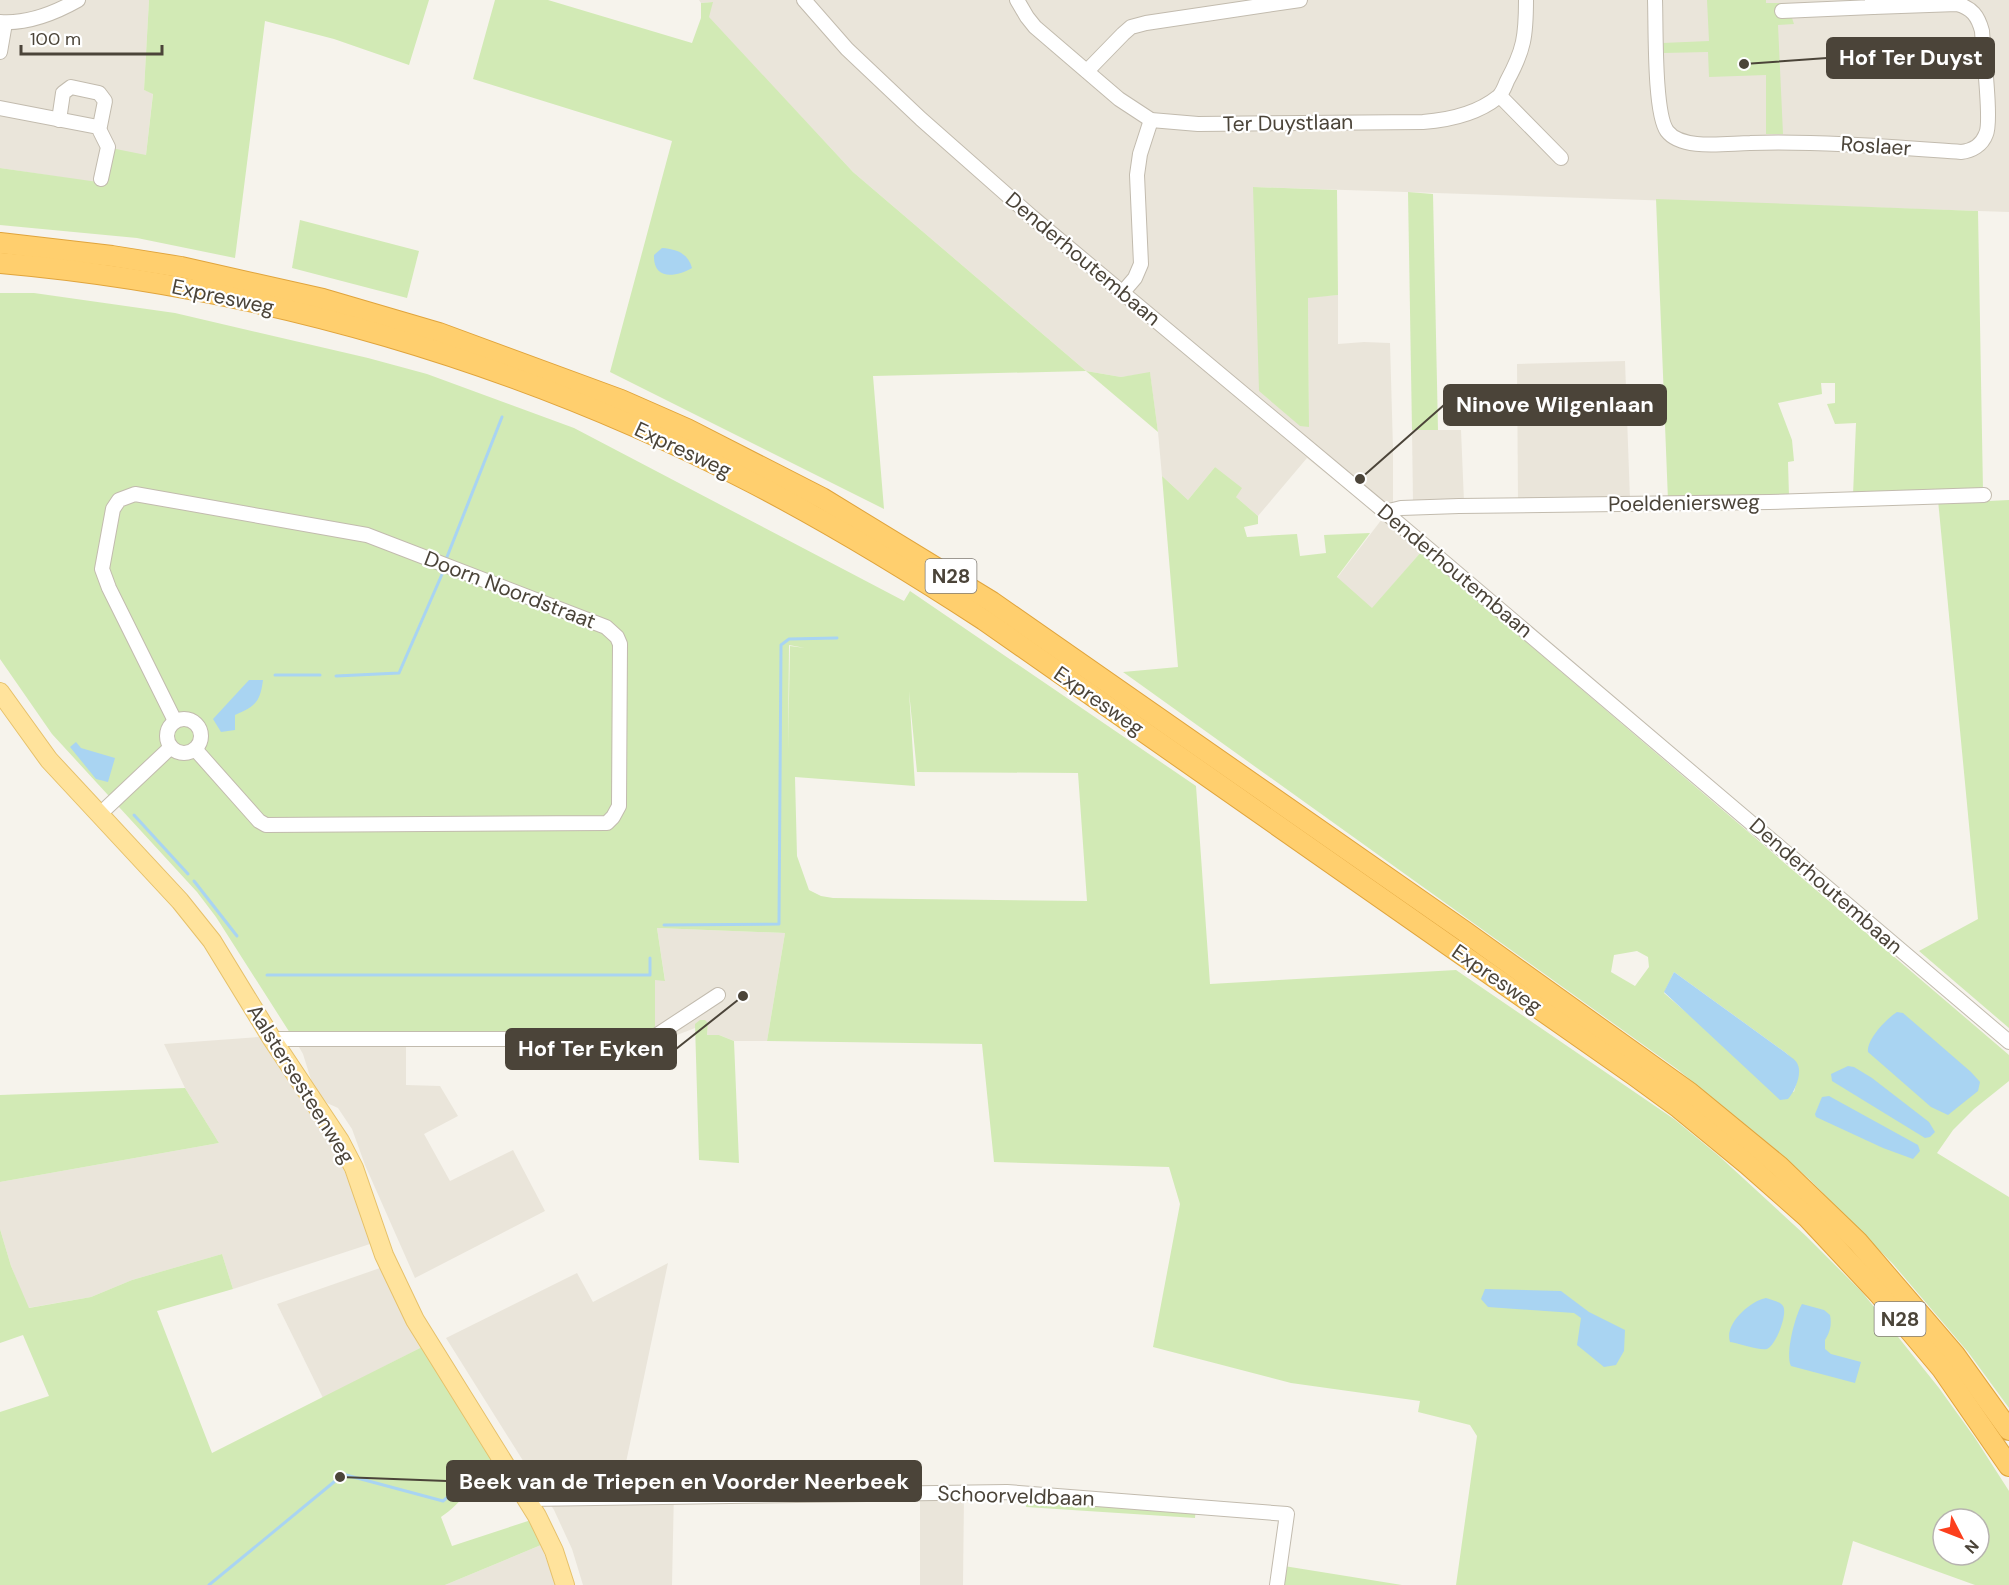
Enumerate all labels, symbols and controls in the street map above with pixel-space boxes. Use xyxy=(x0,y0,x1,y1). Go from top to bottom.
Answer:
scale bar xyxy=(21,18,162,56)
text: 100 m xyxy=(30,27,81,51)
callout: Hof Ter Duyst xyxy=(1827,38,1994,78)
text: Hof Ter Duyst xyxy=(1839,43,1983,72)
street label: Ter Duystlaan xyxy=(1222,108,1354,138)
street label: Roslaer xyxy=(1840,130,1912,162)
street label: Denderhoutembaan xyxy=(1000,186,1166,332)
street label: Expresweg xyxy=(169,272,277,322)
callout: Ninove Wilgenlaan xyxy=(1444,385,1666,425)
text: Ninove Wilgenlaan xyxy=(1456,390,1654,419)
street label: Expresweg xyxy=(630,415,736,485)
street label: Poeldeniersweg xyxy=(1608,488,1760,518)
street label: Denderhoutembaan xyxy=(1372,498,1538,644)
street label: Doorn Noordstraat xyxy=(420,544,600,636)
road number: N28 xyxy=(926,559,976,593)
street label: Expresweg xyxy=(1048,660,1150,742)
street label: Denderhoutembaan xyxy=(1743,812,1909,960)
street label: Expresweg xyxy=(1446,938,1548,1020)
street label: Aalstersesteenweg xyxy=(241,999,361,1169)
callout: Hof Ter Eyken xyxy=(506,1029,676,1069)
text: Hof Ter Eyken xyxy=(518,1034,664,1063)
road number: N28 xyxy=(1874,1302,1926,1336)
callout: Beek van de Triepen en Voorder Neerbeek xyxy=(447,1461,921,1501)
text: Beek van de Triepen en Voorder Neerbeek xyxy=(459,1467,909,1496)
street label: Schoorveldbaan xyxy=(937,1479,1095,1513)
north arrow xyxy=(1931,1507,1991,1567)
text: N xyxy=(1960,1535,1983,1558)

